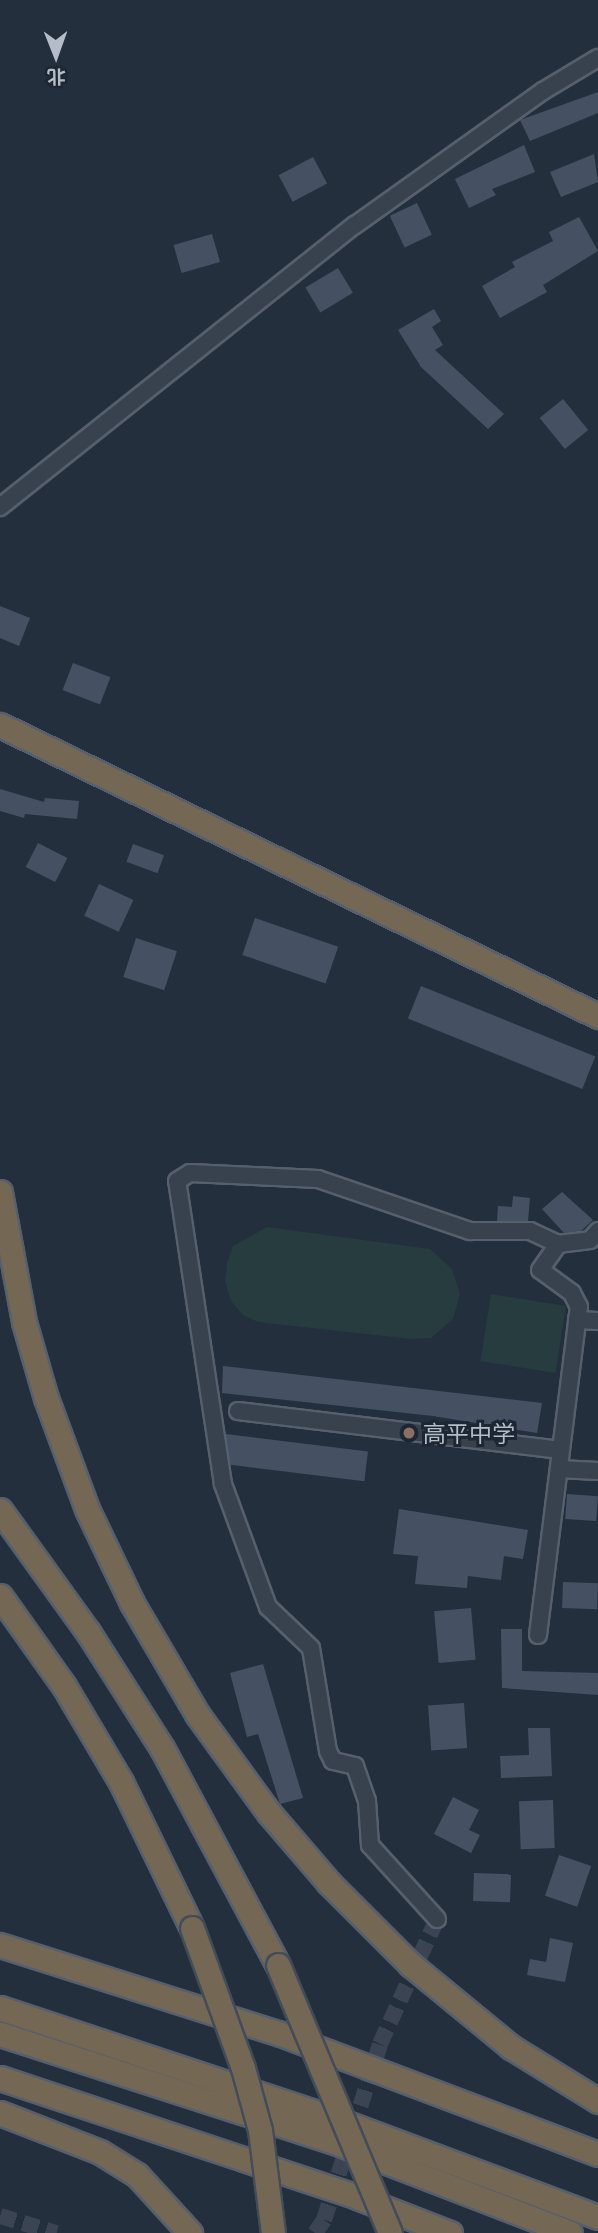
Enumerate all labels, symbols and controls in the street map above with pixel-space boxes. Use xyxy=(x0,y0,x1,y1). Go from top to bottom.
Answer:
north arrow xyxy=(21,21,91,91)
text: 北 xyxy=(47,66,66,89)
place label: 高平中学 xyxy=(423,1419,515,1447)
marker: 高平中学 xyxy=(401,1425,417,1441)

